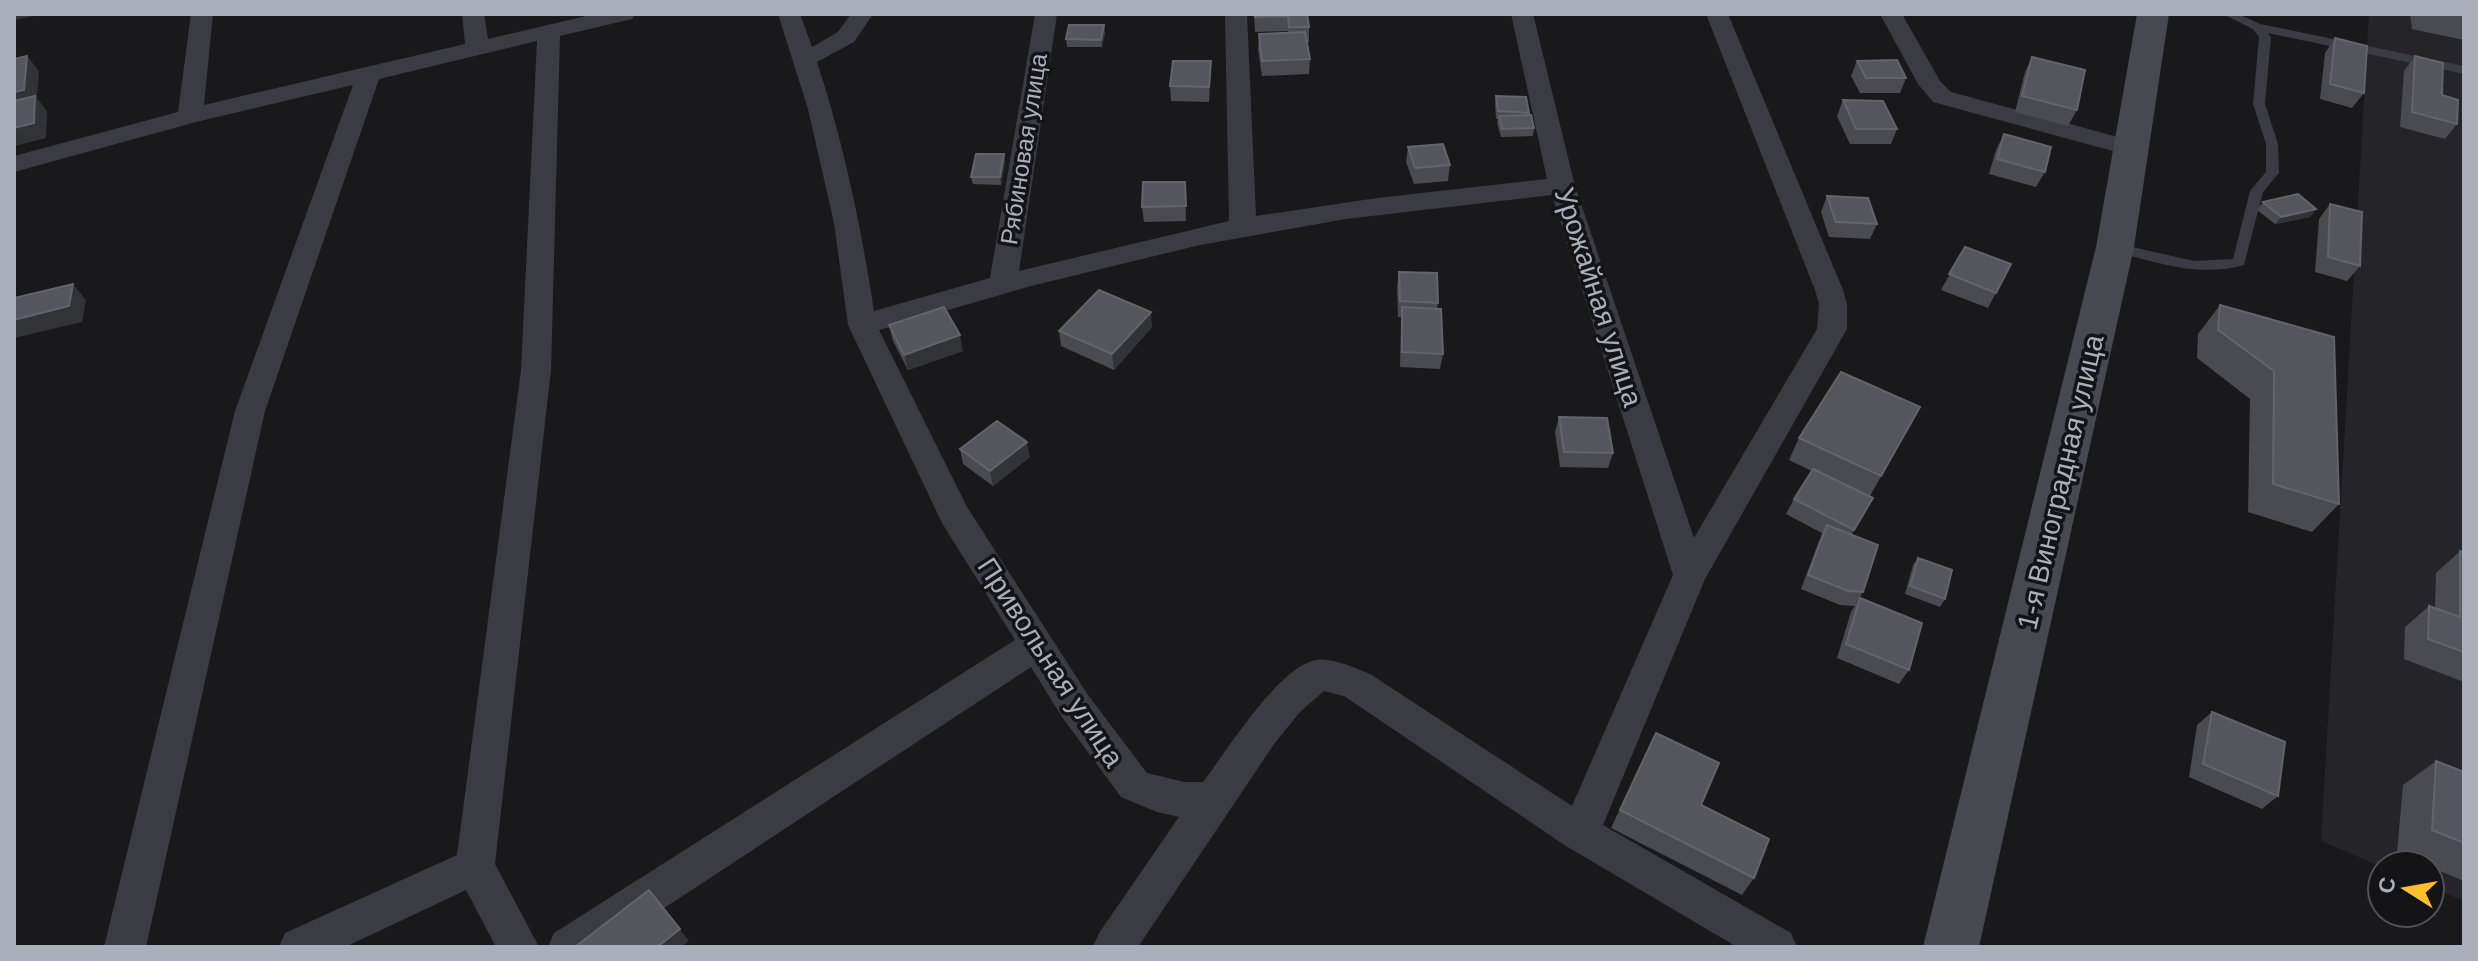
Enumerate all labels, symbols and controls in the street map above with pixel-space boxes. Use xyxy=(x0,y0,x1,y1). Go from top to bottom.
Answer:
street label: Рябиновая улица xyxy=(995,51,1052,247)
street label: Урожайная улица xyxy=(1549,184,1649,411)
street label: 1-я Виноградная улица xyxy=(2011,331,2110,633)
street label: Привольная улица xyxy=(971,552,1130,773)
north arrow xyxy=(2366,849,2446,929)
text: С xyxy=(2373,875,2401,895)

